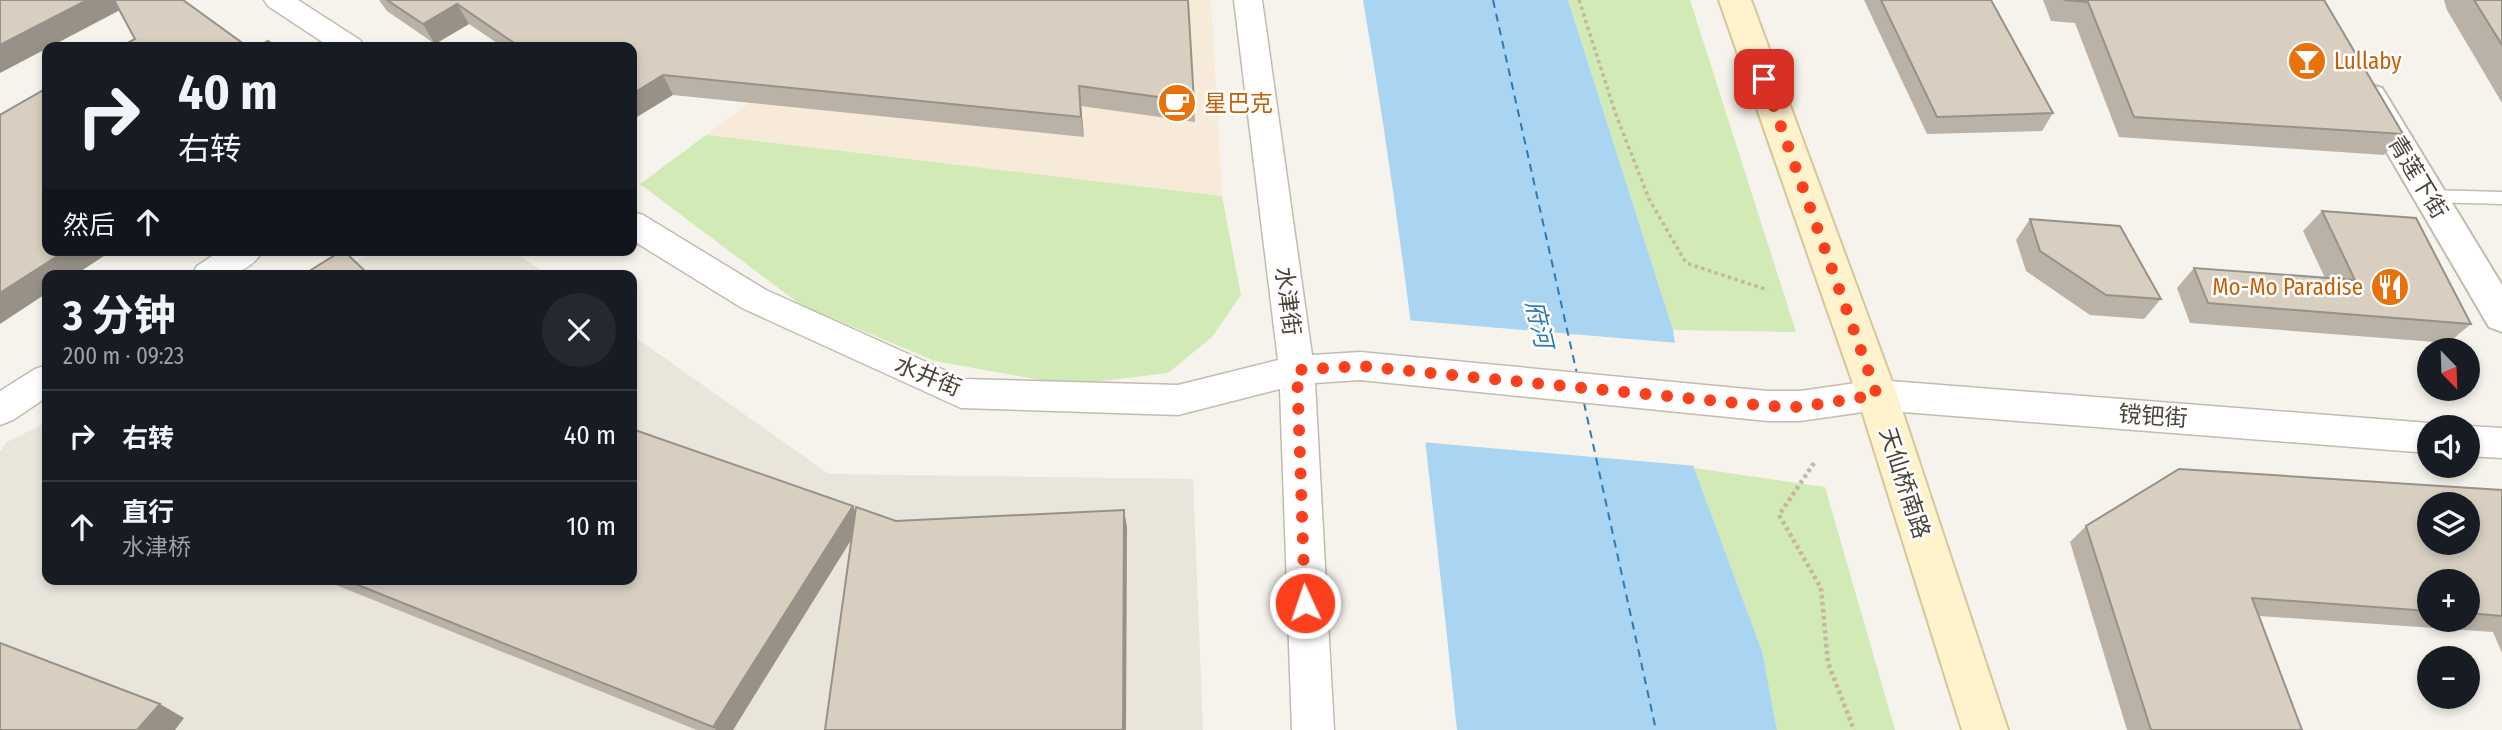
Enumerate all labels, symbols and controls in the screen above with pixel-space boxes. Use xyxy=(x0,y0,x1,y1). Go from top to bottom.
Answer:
bar icon: Lullaby xyxy=(2286,40,2328,82)
place label: Lullaby xyxy=(2334,47,2402,75)
pin xyxy=(1734,49,1794,109)
icon: arrive xyxy=(1745,60,1783,98)
text: 40 m xyxy=(178,63,278,122)
icon: right xyxy=(63,70,154,161)
cafe icon: 星巴克 xyxy=(1156,82,1198,124)
place label: 星巴克 xyxy=(1204,89,1273,117)
text: 右转 xyxy=(178,130,242,168)
street label: 青莲下街 xyxy=(2382,130,2454,224)
icon: ahead xyxy=(129,203,167,241)
text: 然后 xyxy=(63,210,115,241)
street label: 水津街 xyxy=(1270,265,1306,337)
restaurant icon: Mo-Mo Paradise xyxy=(2369,266,2411,308)
place label: Mo-Mo Paradise xyxy=(2212,273,2363,301)
text: 3 分钟 xyxy=(63,291,176,341)
button: close xyxy=(542,293,616,367)
water label: 府河 xyxy=(1520,297,1559,354)
north arrow xyxy=(2417,338,2480,401)
map controls xyxy=(2417,338,2480,709)
text: 200 m · 09:23 xyxy=(63,342,184,370)
street label: 水井街 xyxy=(891,350,965,402)
street label: 镋钯街 xyxy=(2118,400,2188,432)
button: sound xyxy=(2417,415,2480,478)
icon: right xyxy=(63,417,101,455)
text: 40 m xyxy=(564,420,616,451)
text: 右转 xyxy=(122,423,174,454)
street label: 天仙桥南路 xyxy=(1874,424,1936,542)
button: layers xyxy=(2417,492,2480,555)
text: 直行 xyxy=(122,497,174,528)
icon: ahead xyxy=(63,508,101,546)
text: 10 m xyxy=(566,511,616,542)
text: 水津桥 xyxy=(122,533,191,561)
position arrow xyxy=(1268,566,1342,640)
button: + xyxy=(2417,569,2480,632)
button: − xyxy=(2417,646,2480,709)

